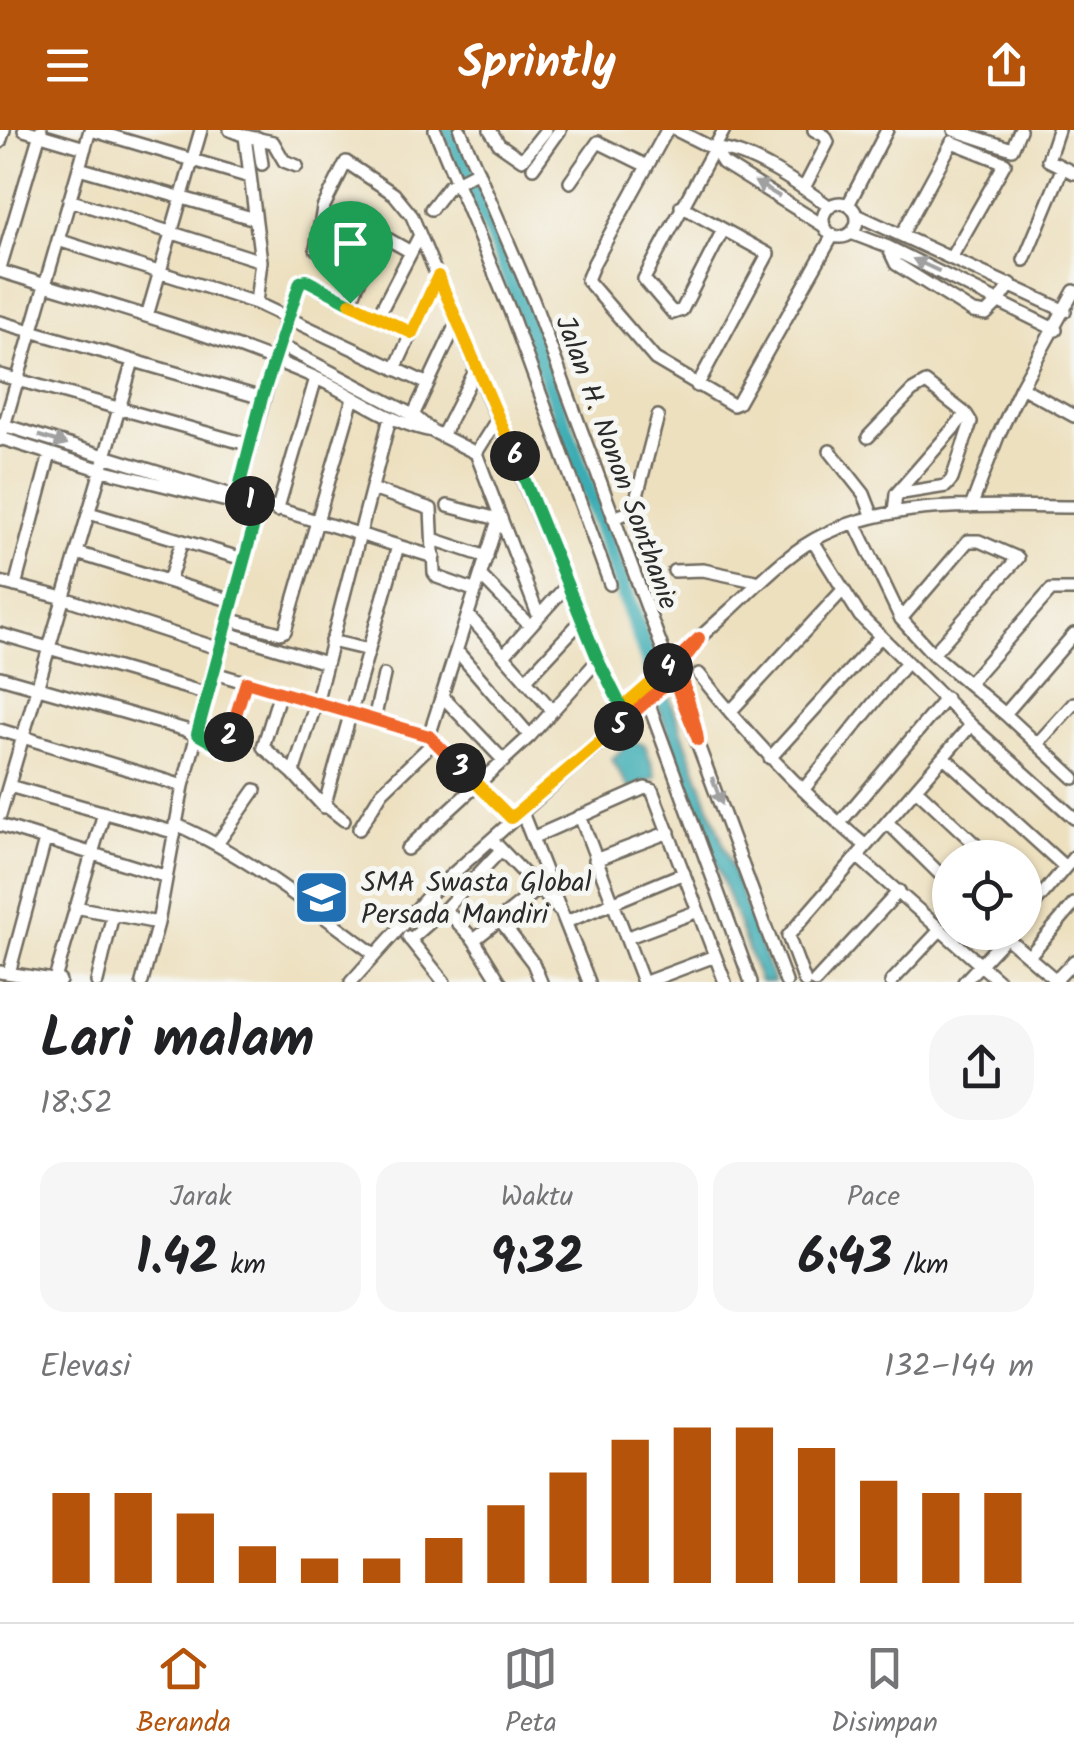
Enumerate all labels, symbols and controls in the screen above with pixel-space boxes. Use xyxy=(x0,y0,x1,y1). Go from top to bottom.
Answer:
text: Sprintly xyxy=(458,29,616,101)
icon: menu xyxy=(40,38,95,93)
icon: share xyxy=(979,38,1034,93)
one-way arrow xyxy=(753,181,781,198)
pin xyxy=(308,201,393,304)
icon: arrive xyxy=(323,216,378,271)
one-way arrow xyxy=(912,257,941,274)
street label: Jalan H. Nonon Sonthanie xyxy=(541,309,690,617)
pin: 6 xyxy=(490,431,540,481)
one-way arrow xyxy=(38,433,68,448)
text: 6 xyxy=(507,433,523,478)
pin: 1 xyxy=(225,476,275,526)
text: 1 xyxy=(246,478,254,523)
pin: 4 xyxy=(643,643,693,693)
text: 4 xyxy=(660,645,676,690)
pin: 5 xyxy=(594,701,644,751)
text: 5 xyxy=(612,703,626,748)
pin: 2 xyxy=(204,712,254,762)
text: 2 xyxy=(221,714,237,759)
pin: 3 xyxy=(436,743,486,793)
text: 3 xyxy=(453,745,469,790)
one-way arrow xyxy=(710,776,725,806)
map controls xyxy=(932,840,1042,950)
button: locate xyxy=(932,840,1042,950)
place label: SMA Swasta Global Persada Mandiri xyxy=(361,861,592,938)
school or university icon: SMA Swasta Global Persada Mandiri xyxy=(292,867,352,927)
text: Lari malam xyxy=(40,998,314,1085)
button: share xyxy=(929,1015,1034,1120)
text: 18:52 xyxy=(40,1079,113,1130)
text: Jarak xyxy=(170,1175,232,1220)
text: Waktu xyxy=(501,1175,573,1220)
text: Pace xyxy=(847,1175,900,1220)
text: 1.42 xyxy=(136,1220,219,1300)
text: 9:32 xyxy=(490,1220,584,1300)
text: 6:43 xyxy=(798,1220,892,1300)
text: km xyxy=(219,1243,266,1288)
text: /km xyxy=(892,1243,949,1288)
text: Elevasi xyxy=(40,1342,131,1393)
text: 132–144 m xyxy=(884,1342,1034,1393)
tab: Beranda xyxy=(136,1641,231,1746)
tab: Peta xyxy=(503,1641,558,1746)
tab: Disimpan xyxy=(831,1641,938,1746)

